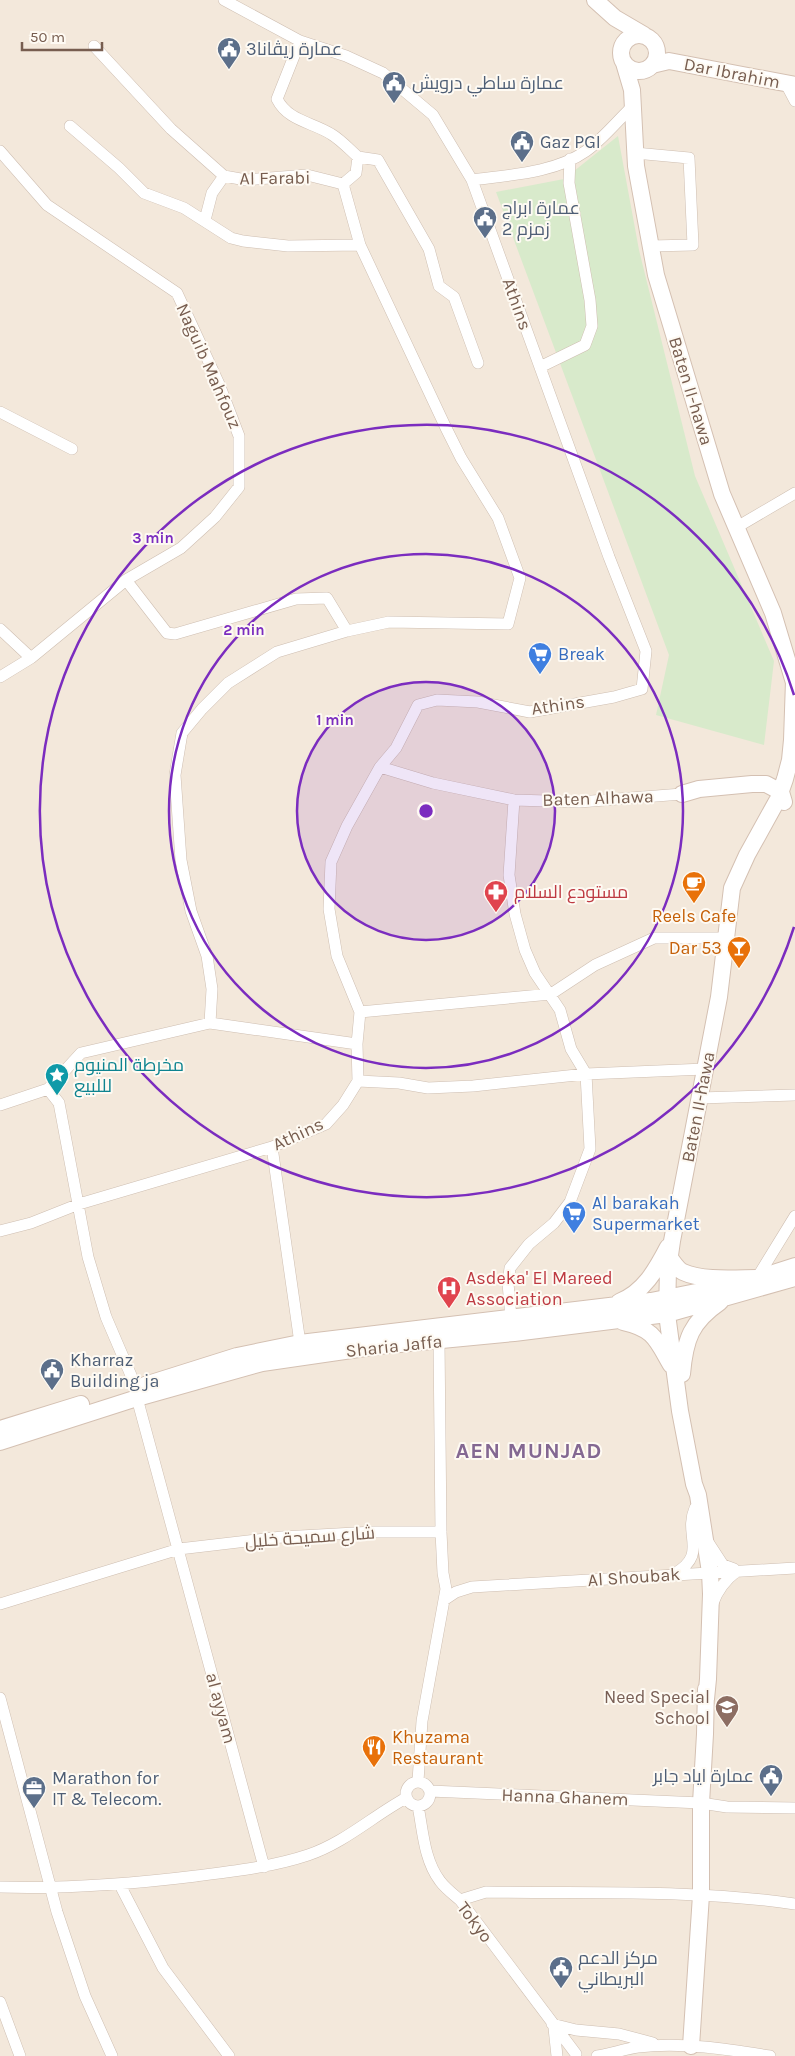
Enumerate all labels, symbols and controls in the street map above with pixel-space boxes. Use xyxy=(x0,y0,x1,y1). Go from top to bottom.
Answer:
scale bar xyxy=(22,20,102,52)
text: 50 m xyxy=(30,28,65,46)
public building icon: عمارة ريڤانا3 xyxy=(216,36,242,70)
place label: عمارة ريڤانا3 xyxy=(246,38,342,60)
street label: Dar Ibrahim xyxy=(682,53,782,93)
public building icon: عمارة ساطي درويش xyxy=(381,70,407,104)
place label: عمارة ساطي درويش xyxy=(412,72,564,97)
public building icon: Gaz PGI xyxy=(509,129,535,163)
place label: Gaz PGI xyxy=(540,131,601,153)
street label: Al Farabi xyxy=(239,166,311,190)
place label: عمارة ابراج زمزم 2 xyxy=(502,197,580,241)
public building icon: عمارة ابراج زمزم 2 xyxy=(472,205,498,239)
street label: Athins xyxy=(497,275,537,333)
street label: Naguib Mahfouz xyxy=(171,300,247,432)
street label: Baten II-hawa xyxy=(664,334,718,448)
text: 3 min xyxy=(132,529,174,547)
text: 2 min xyxy=(223,621,265,639)
supermarket icon: Break xyxy=(527,641,553,675)
place label: Break xyxy=(558,643,605,665)
street label: Athins xyxy=(530,690,586,720)
text: 1 min xyxy=(316,711,354,729)
street label: Baten Alhawa xyxy=(542,785,654,811)
centre of rings xyxy=(417,802,435,820)
cafe icon: Reels Cafe xyxy=(681,870,707,904)
pharmacy icon: مستودع السلام xyxy=(483,879,509,913)
place label: مستودع السلام xyxy=(514,881,628,904)
place label: Reels Cafe xyxy=(652,905,736,927)
bar icon: Dar 53 xyxy=(726,935,752,969)
place label: Dar 53 xyxy=(669,937,722,959)
street label: Baten II-hawa xyxy=(676,1050,720,1164)
place label: مخرطة المنيوم لللبيع xyxy=(74,1054,184,1098)
place icon: مخرطة المنيوم لللبيع xyxy=(44,1062,70,1096)
street label: Athins xyxy=(269,1113,327,1155)
place label: Al barakah Supermarket xyxy=(592,1192,700,1235)
supermarket icon: Al barakah Supermarket xyxy=(561,1200,587,1234)
place label: Asdeka' El Mareed Association xyxy=(466,1267,613,1310)
hospital icon: Asdeka' El Mareed Association xyxy=(436,1275,462,1309)
street label: Sharia Jaffa xyxy=(345,1330,443,1362)
place label: Kharraz Building ja xyxy=(70,1349,159,1392)
public building icon: Kharraz Building ja xyxy=(39,1357,65,1391)
district label: AEN MUNJAD xyxy=(456,1438,602,1464)
street label: شارع سميحة خليل xyxy=(244,1521,376,1554)
street label: Al Shoubak xyxy=(587,1563,681,1591)
street label: al ayyam xyxy=(201,1670,241,1746)
place label: Need Special School xyxy=(604,1686,710,1729)
school or university icon: Need Special School xyxy=(714,1694,740,1728)
place label: Khuzama Restaurant xyxy=(392,1726,484,1769)
restaurant icon: Khuzama Restaurant xyxy=(361,1734,387,1768)
public building icon: عمارة اياد جابر xyxy=(758,1763,784,1797)
place label: عمارة اياد جابر xyxy=(652,1765,754,1787)
place label: Marathon for IT & Telecom. xyxy=(52,1767,161,1810)
office icon: Marathon for IT & Telecom. xyxy=(21,1775,47,1809)
street label: Hanna Ghanem xyxy=(501,1784,629,1810)
street label: Tokyo xyxy=(453,1897,497,1947)
place label: مركز الدعم البريطاني xyxy=(578,1947,658,1993)
public building icon: مركز الدعم البريطاني xyxy=(548,1955,574,1989)

